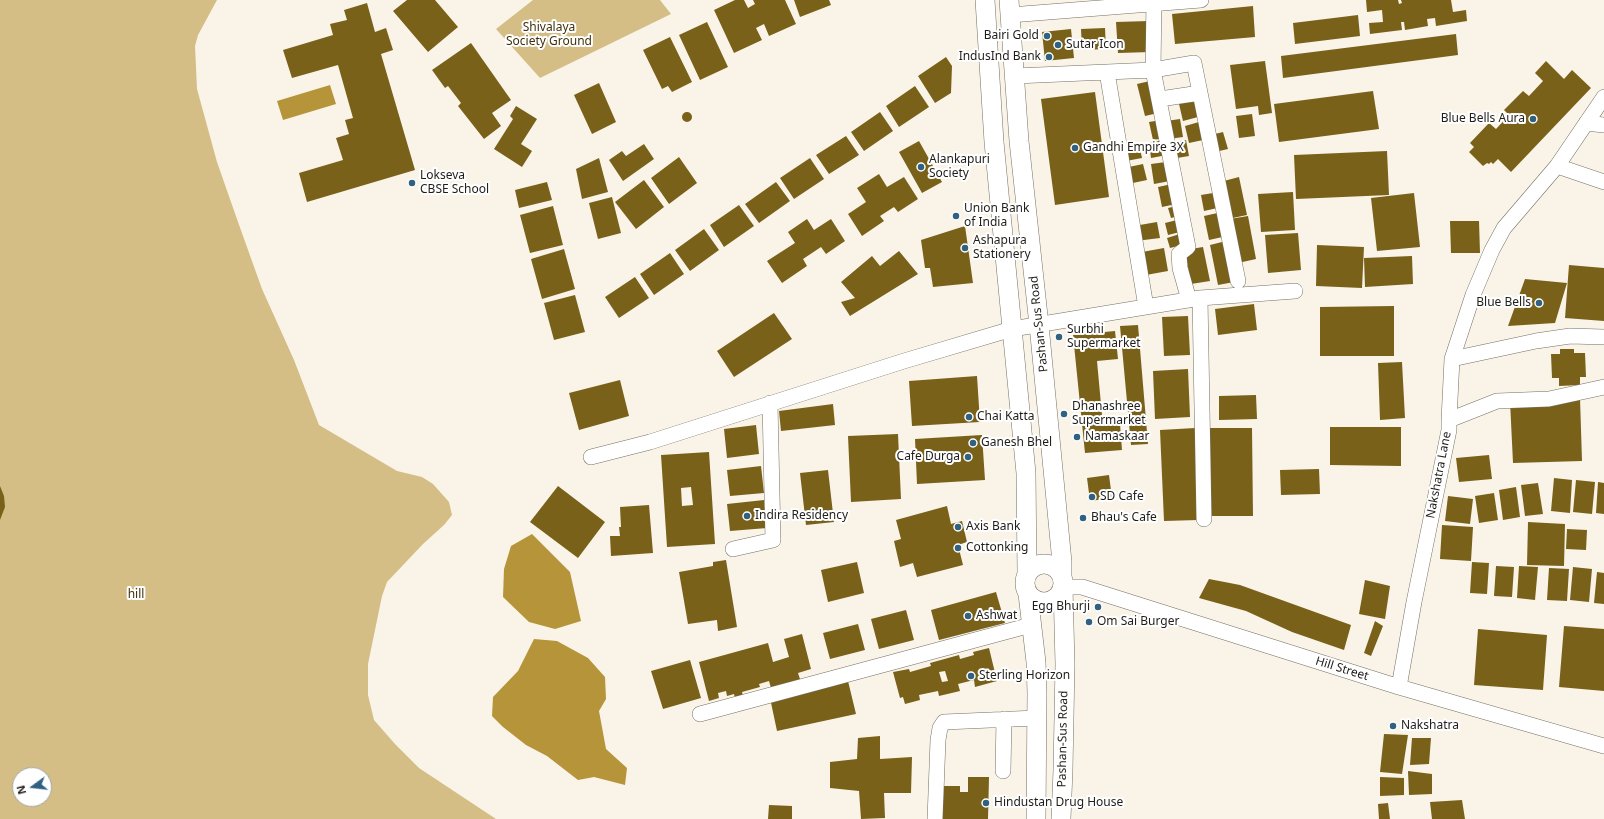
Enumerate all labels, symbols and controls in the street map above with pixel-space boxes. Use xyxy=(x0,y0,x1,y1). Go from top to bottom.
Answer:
park label: Shivalaya Society Ground xyxy=(506,21,592,49)
place label: Bairi Gold xyxy=(984,29,1039,43)
marker: Bairi Gold xyxy=(1042,31,1052,41)
place label: Sutar Icon xyxy=(1066,38,1124,52)
marker: Sutar Icon xyxy=(1053,40,1063,50)
place label: IndusInd Bank xyxy=(959,50,1041,64)
marker: IndusInd Bank xyxy=(1044,52,1054,62)
place label: Blue Bells Aura xyxy=(1441,112,1525,126)
marker: Blue Bells Aura xyxy=(1528,114,1538,124)
place label: Gandhi Empire 3X xyxy=(1083,141,1184,155)
marker: Gandhi Empire 3X xyxy=(1070,143,1080,153)
place label: Alankapuri Society xyxy=(929,153,990,181)
marker: Alankapuri Society xyxy=(916,162,926,172)
place label: Lokseva CBSE School xyxy=(420,169,489,197)
marker: Lokseva CBSE School xyxy=(407,178,417,188)
place label: Union Bank of India xyxy=(964,202,1029,230)
marker: Union Bank of India xyxy=(951,211,961,221)
place label: Ashapura Stationery xyxy=(973,234,1031,262)
marker: Ashapura Stationery xyxy=(960,243,970,253)
street label: Pashan-Sus Road xyxy=(1027,275,1051,373)
place label: Blue Bells xyxy=(1476,296,1531,310)
marker: Blue Bells xyxy=(1534,298,1544,308)
place label: Surbhi Supermarket xyxy=(1067,323,1141,351)
marker: Surbhi Supermarket xyxy=(1054,332,1064,342)
place label: Dhanashree Supermarket xyxy=(1072,400,1146,428)
marker: Dhanashree Supermarket xyxy=(1059,409,1069,419)
place label: Chai Katta xyxy=(977,410,1035,424)
marker: Chai Katta xyxy=(964,412,974,422)
place label: Namaskaar xyxy=(1085,430,1149,444)
street label: Nakshatra Lane xyxy=(1424,430,1454,520)
marker: Namaskaar xyxy=(1072,432,1082,442)
place label: Ganesh Bhel xyxy=(981,436,1052,450)
marker: Ganesh Bhel xyxy=(968,438,978,448)
place label: Cafe Durga xyxy=(897,450,960,464)
marker: Cafe Durga xyxy=(963,452,973,462)
place label: SD Cafe xyxy=(1100,490,1144,504)
marker: SD Cafe xyxy=(1087,492,1097,502)
place label: Indira Residency xyxy=(755,509,848,523)
marker: Indira Residency xyxy=(742,511,752,521)
place label: Bhau's Cafe xyxy=(1091,511,1157,525)
marker: Bhau's Cafe xyxy=(1078,513,1088,523)
place label: Axis Bank xyxy=(966,520,1020,534)
marker: Axis Bank xyxy=(953,522,963,532)
place label: Cottonking xyxy=(966,541,1028,555)
marker: Cottonking xyxy=(953,543,963,553)
park label: hill xyxy=(128,588,144,602)
place label: Egg Bhurji xyxy=(1032,600,1090,614)
marker: Egg Bhurji xyxy=(1093,602,1103,612)
place label: Ashwat xyxy=(976,609,1017,623)
marker: Ashwat xyxy=(963,611,973,621)
place label: Om Sai Burger xyxy=(1097,615,1179,629)
marker: Om Sai Burger xyxy=(1084,617,1094,627)
street label: Hill Street xyxy=(1314,654,1370,684)
place label: Sterling Horizon xyxy=(979,669,1070,683)
marker: Sterling Horizon xyxy=(966,671,976,681)
street label: Pashan-Sus Road xyxy=(1055,690,1071,788)
place label: Nakshatra xyxy=(1401,719,1459,733)
marker: Nakshatra xyxy=(1388,721,1398,731)
north arrow xyxy=(12,767,52,807)
text: N xyxy=(12,784,29,796)
place label: Hindustan Drug House xyxy=(994,796,1123,810)
marker: Hindustan Drug House xyxy=(981,798,991,808)

